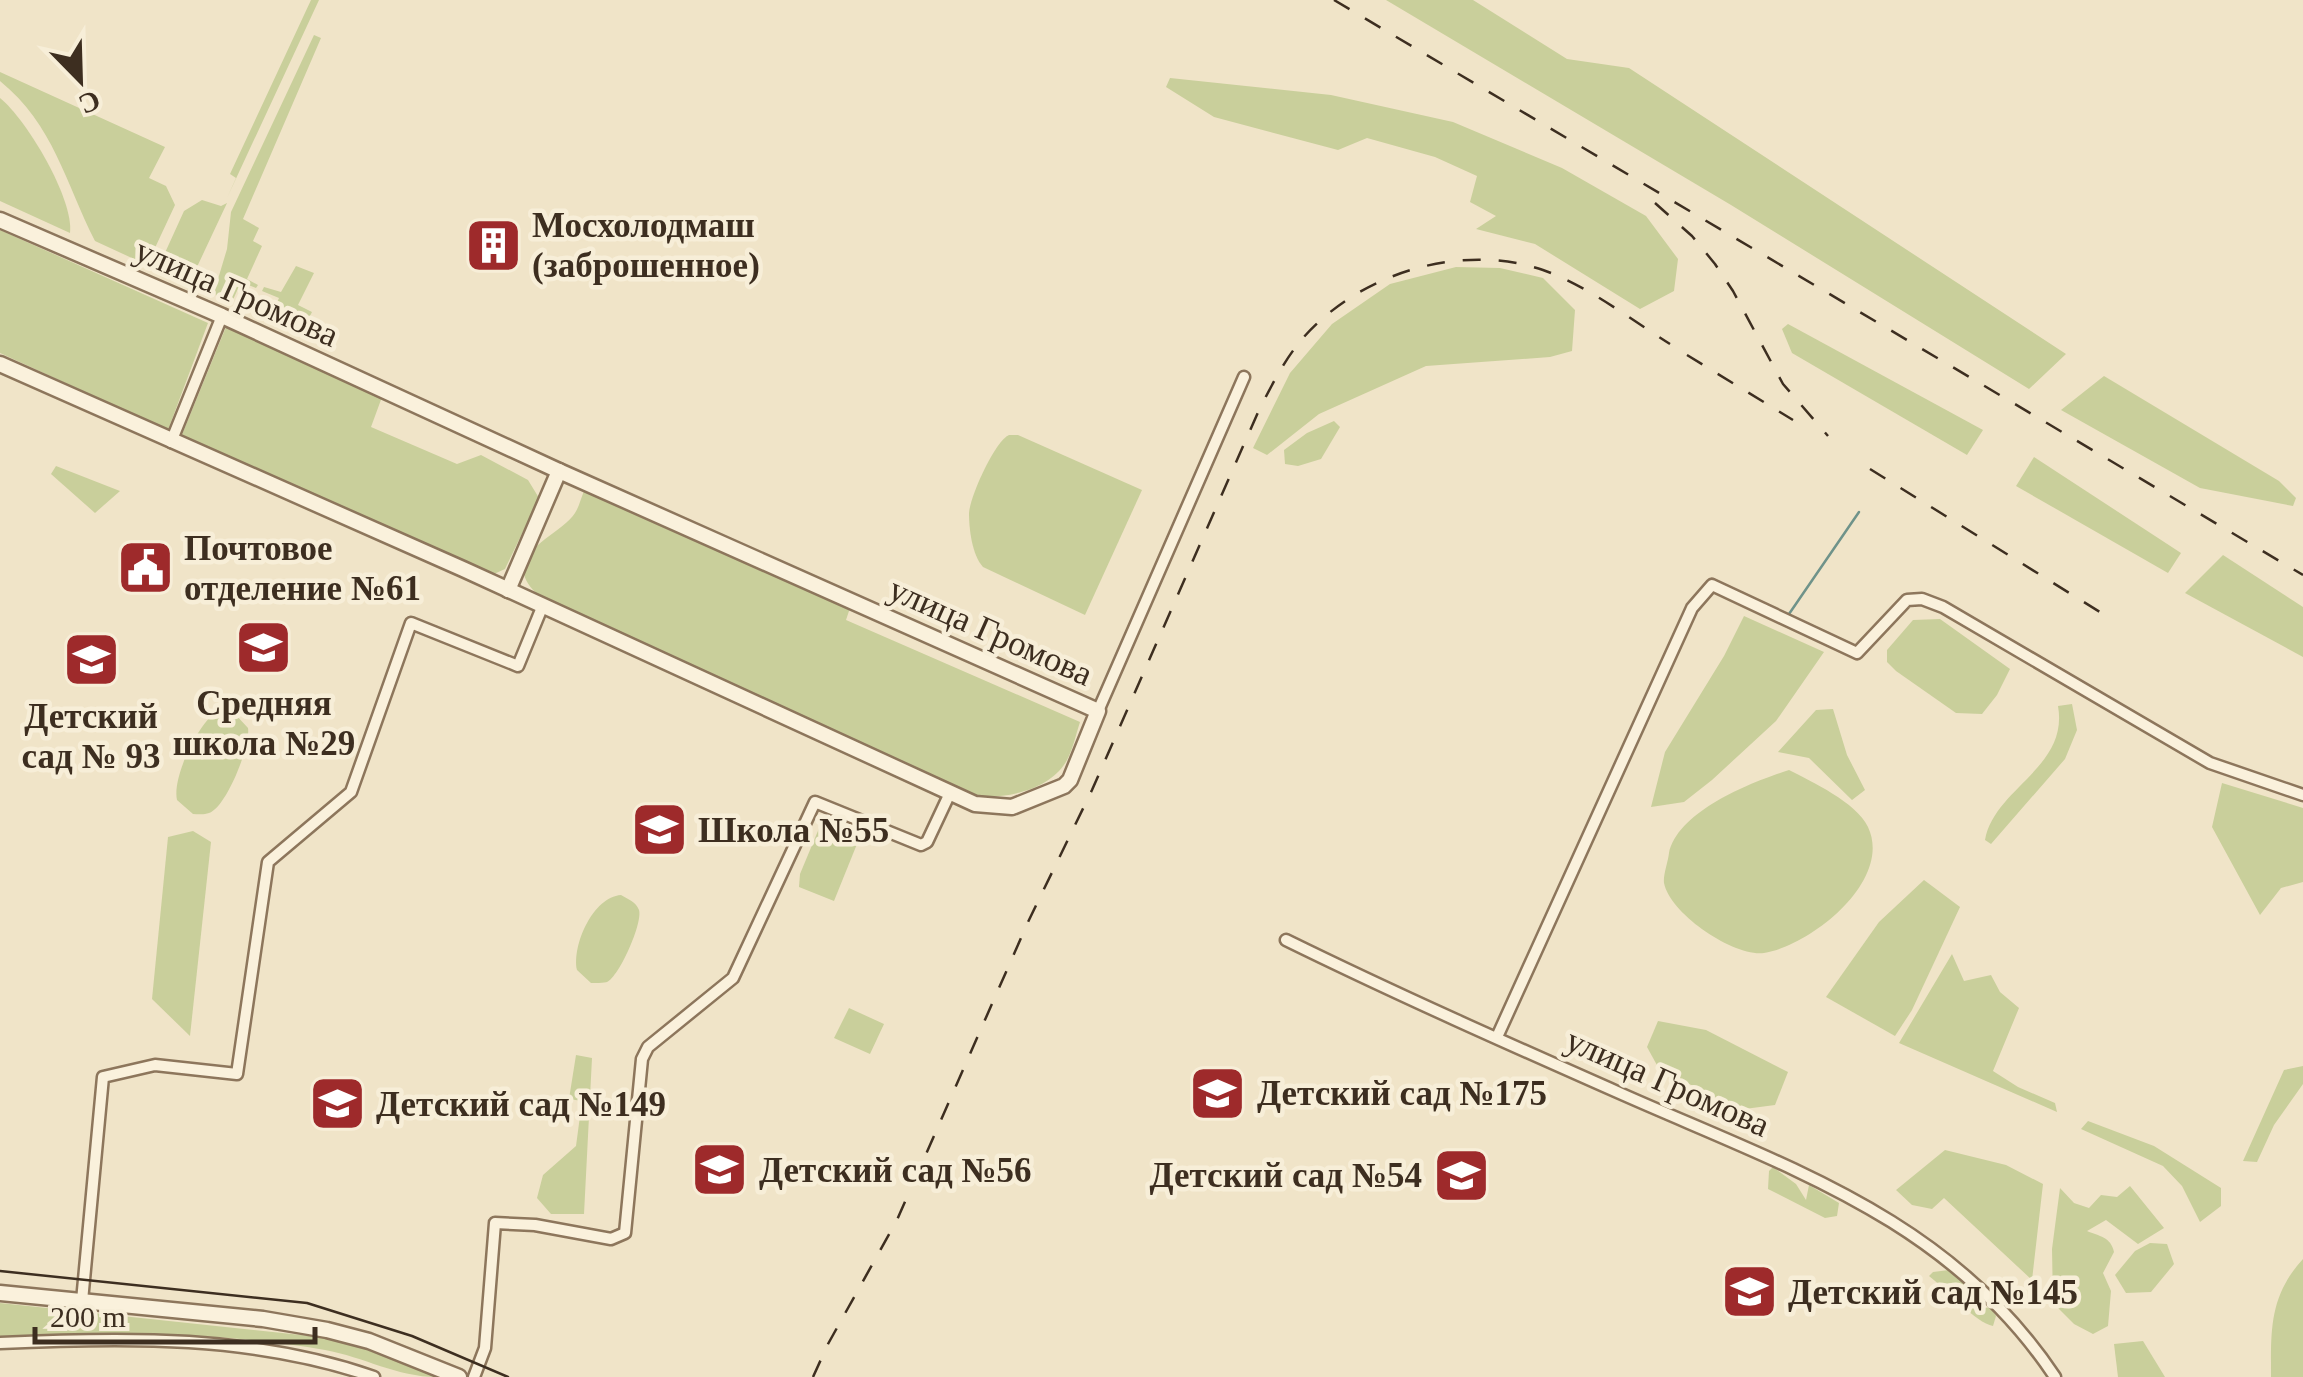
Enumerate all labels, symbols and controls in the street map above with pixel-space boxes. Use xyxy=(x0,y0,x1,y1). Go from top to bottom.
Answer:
north arrow xyxy=(30,30,130,130)
text: С xyxy=(74,84,105,121)
place label: Мосхолодмаш (заброшенное) xyxy=(532,206,760,285)
building icon: Мосхолодмаш (заброшенное) xyxy=(463,215,523,275)
street label: улица Громова xyxy=(129,230,345,355)
place label: Почтовое отделение №61 xyxy=(184,529,421,608)
public building icon: Почтовое отделение №61 xyxy=(115,538,175,598)
street label: улица Громова xyxy=(883,569,1099,694)
school or university icon: Средняя школа №29 xyxy=(234,617,294,677)
school or university icon: Детский сад № 93 xyxy=(61,630,121,690)
place label: Средняя школа №29 xyxy=(173,684,355,763)
place label: Детский сад № 93 xyxy=(22,697,160,776)
school or university icon: Школа №55 xyxy=(629,800,689,860)
place label: Школа №55 xyxy=(698,811,889,850)
street label: улица Громова xyxy=(1560,1020,1776,1145)
school or university icon: Детский сад №175 xyxy=(1188,1063,1248,1123)
school or university icon: Детский сад №149 xyxy=(307,1074,367,1134)
place label: Детский сад №175 xyxy=(1257,1074,1547,1113)
place label: Детский сад №149 xyxy=(376,1085,666,1124)
school or university icon: Детский сад №56 xyxy=(690,1140,750,1200)
school or university icon: Детский сад №54 xyxy=(1431,1145,1491,1205)
place label: Детский сад №56 xyxy=(759,1151,1032,1190)
place label: Детский сад №54 xyxy=(1149,1156,1422,1195)
school or university icon: Детский сад №145 xyxy=(1719,1262,1779,1322)
place label: Детский сад №145 xyxy=(1788,1273,2078,1312)
scale bar xyxy=(35,1282,315,1344)
text: 200 m xyxy=(50,1300,126,1333)

